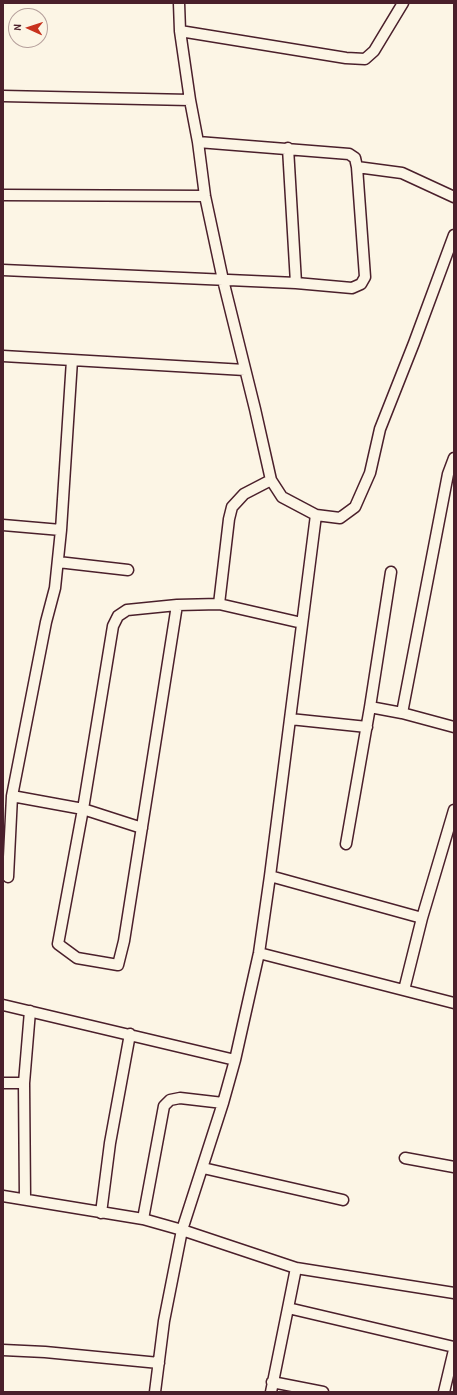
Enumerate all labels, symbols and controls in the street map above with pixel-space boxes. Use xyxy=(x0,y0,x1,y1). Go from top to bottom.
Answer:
north arrow xyxy=(8,8,48,48)
text: N xyxy=(10,24,24,31)

